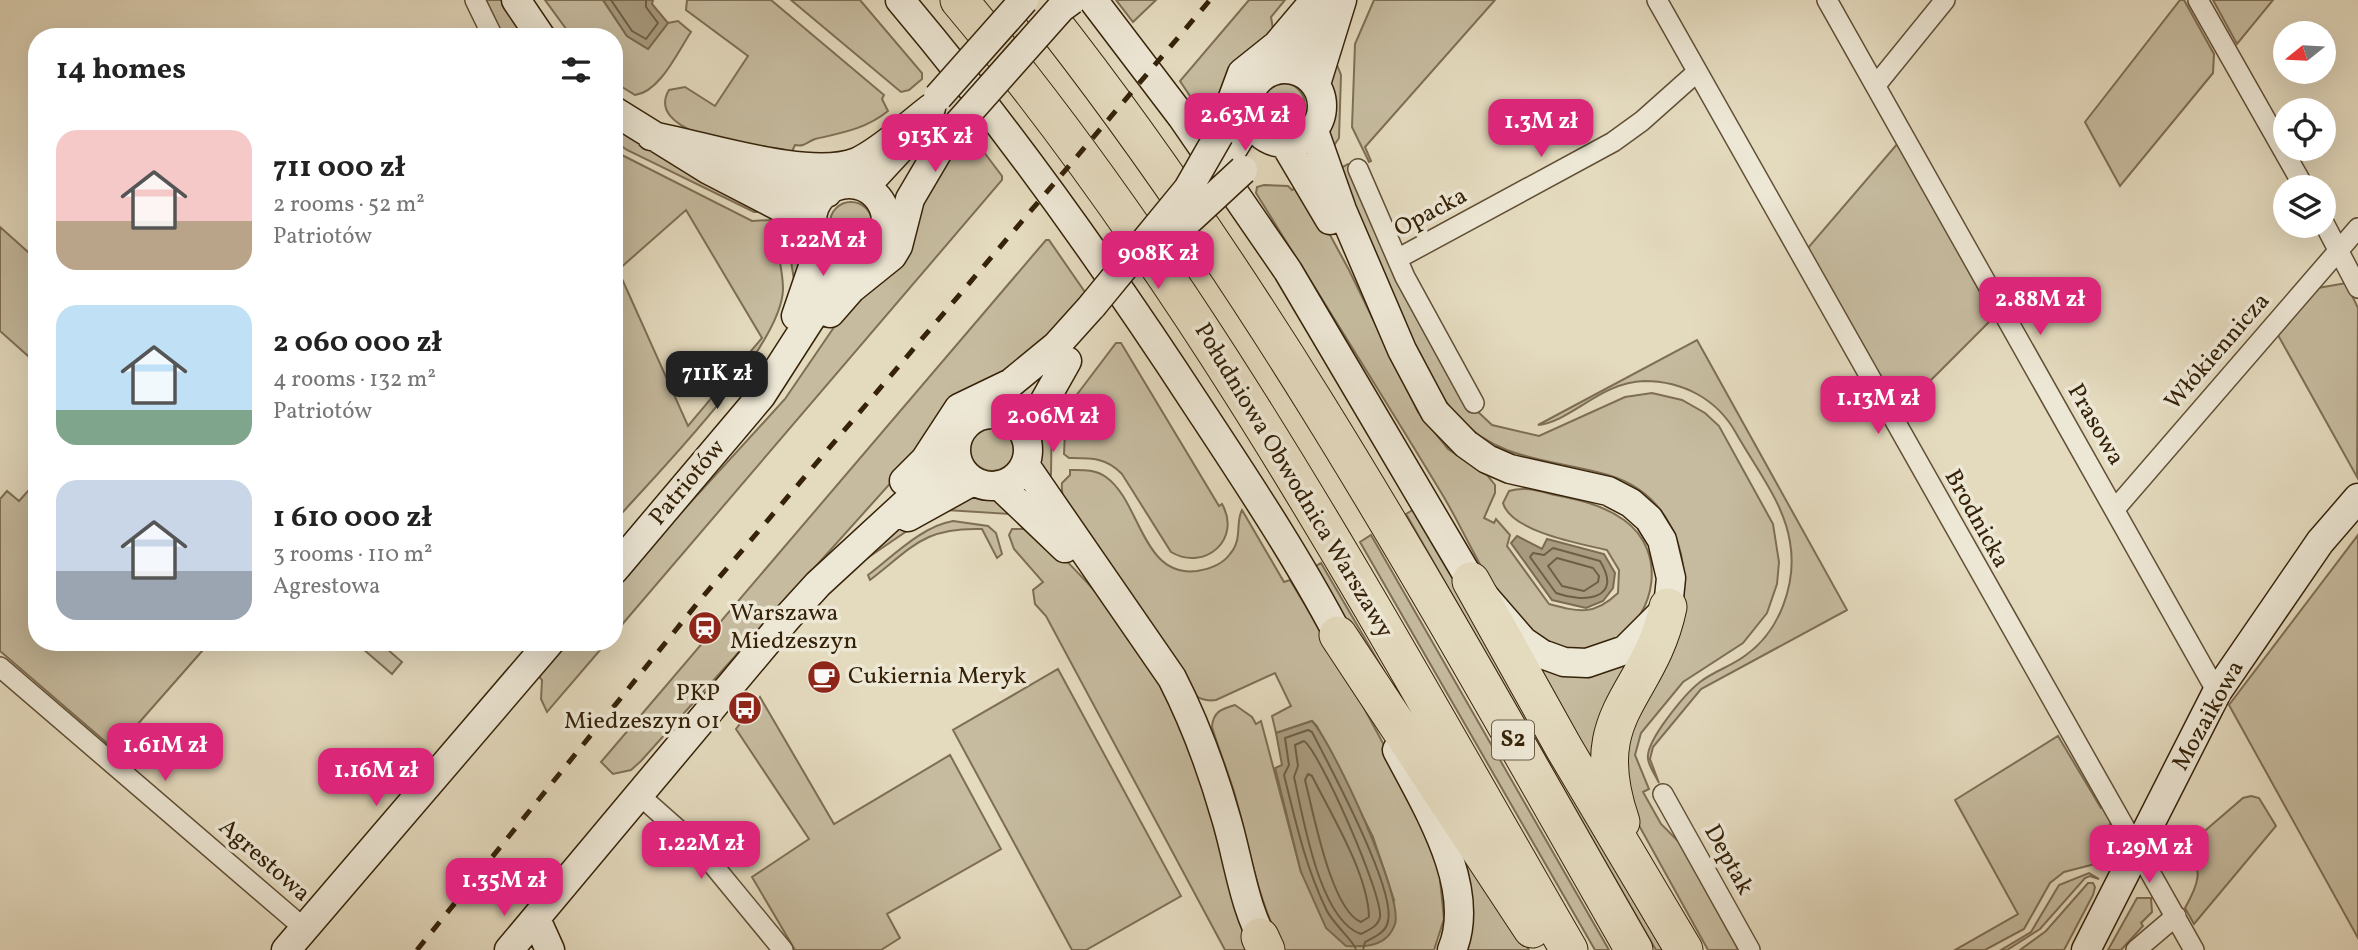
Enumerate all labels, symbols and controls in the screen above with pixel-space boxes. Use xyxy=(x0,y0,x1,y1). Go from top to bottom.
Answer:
north arrow xyxy=(2273,21,2336,84)
map controls xyxy=(2273,21,2336,238)
text: 14 homes xyxy=(56,49,186,91)
icon: filters xyxy=(557,51,595,89)
pin: 2.63M zł xyxy=(1173,94,1317,153)
button: locate xyxy=(2273,98,2336,161)
text: 2.63M zł xyxy=(1200,100,1290,132)
pin: 1.3M zł xyxy=(1476,100,1606,159)
text: 1.3M zł xyxy=(1504,106,1578,138)
pin: 913K zł xyxy=(870,114,1000,174)
text: 913K zł xyxy=(898,121,972,153)
text: 711 000 zł xyxy=(273,147,405,189)
icon: home xyxy=(112,158,196,242)
button: layers xyxy=(2273,175,2336,238)
street label: Opacka xyxy=(1388,180,1474,246)
text: 2 rooms · 52 m² xyxy=(273,189,425,221)
pin: 1.22M zł xyxy=(751,218,895,278)
text: Patriotów xyxy=(273,221,372,253)
text: 1.22M zł xyxy=(780,225,866,257)
pin: 908K zł xyxy=(1093,232,1223,291)
text: 908K zł xyxy=(1118,238,1198,270)
pin: 2.88M zł xyxy=(1968,278,2112,337)
text: 2.88M zł xyxy=(1995,284,2085,316)
street label: Włókiennicza xyxy=(2157,286,2279,418)
street label: Południowa Obwodnica Warszawy xyxy=(1185,317,1401,645)
text: 2 060 000 zł xyxy=(273,322,442,364)
icon: home xyxy=(112,333,196,417)
pin: 711K zł xyxy=(652,352,782,411)
text: 711K zł xyxy=(682,358,752,390)
text: 4 rooms · 132 m² xyxy=(273,364,436,396)
pin: 1.13M zł xyxy=(1806,376,1950,436)
street label: Prasowa xyxy=(2058,378,2132,472)
text: 1.13M zł xyxy=(1836,383,1920,415)
pin: 2.06M zł xyxy=(981,394,1125,454)
text: Patriotów xyxy=(273,396,372,428)
text: 2.06M zł xyxy=(1007,401,1099,433)
street label: Patriotów xyxy=(642,432,734,533)
street label: Brodnicka xyxy=(1935,464,2017,574)
text: 1 610 000 zł xyxy=(273,497,432,539)
icon: home xyxy=(112,508,196,592)
text: 3 rooms · 110 m² xyxy=(273,539,433,571)
text: Agrestowa xyxy=(273,571,380,603)
place label: Warszawa Miedzeszyn xyxy=(730,597,858,659)
station icon: Warszawa Miedzeszyn xyxy=(686,609,724,647)
street label: Mozaikowa xyxy=(2165,655,2253,777)
cafe icon: Cukiernia Meryk xyxy=(805,658,843,696)
place label: Cukiernia Meryk xyxy=(848,660,1027,694)
place label: PKP Miedzeszyn 01 xyxy=(564,677,720,739)
bus stop icon: PKP Miedzeszyn 01 xyxy=(726,689,764,727)
road number: S2 xyxy=(1492,720,1534,760)
pin: 1.61M zł xyxy=(93,724,237,783)
text: 1.61M zł xyxy=(123,730,207,762)
pin: 1.16M zł xyxy=(304,748,448,808)
text: 1.16M zł xyxy=(334,755,418,787)
street label: Agrestowa xyxy=(211,811,317,911)
street label: Deptak xyxy=(1695,818,1761,902)
pin: 1.22M zł xyxy=(629,822,773,881)
pin: 1.29M zł xyxy=(2077,826,2221,885)
text: 1.22M zł xyxy=(658,828,744,860)
text: 1.29M zł xyxy=(2106,832,2192,864)
pin: 1.35M zł xyxy=(432,858,576,918)
text: 1.35M zł xyxy=(462,865,546,897)

